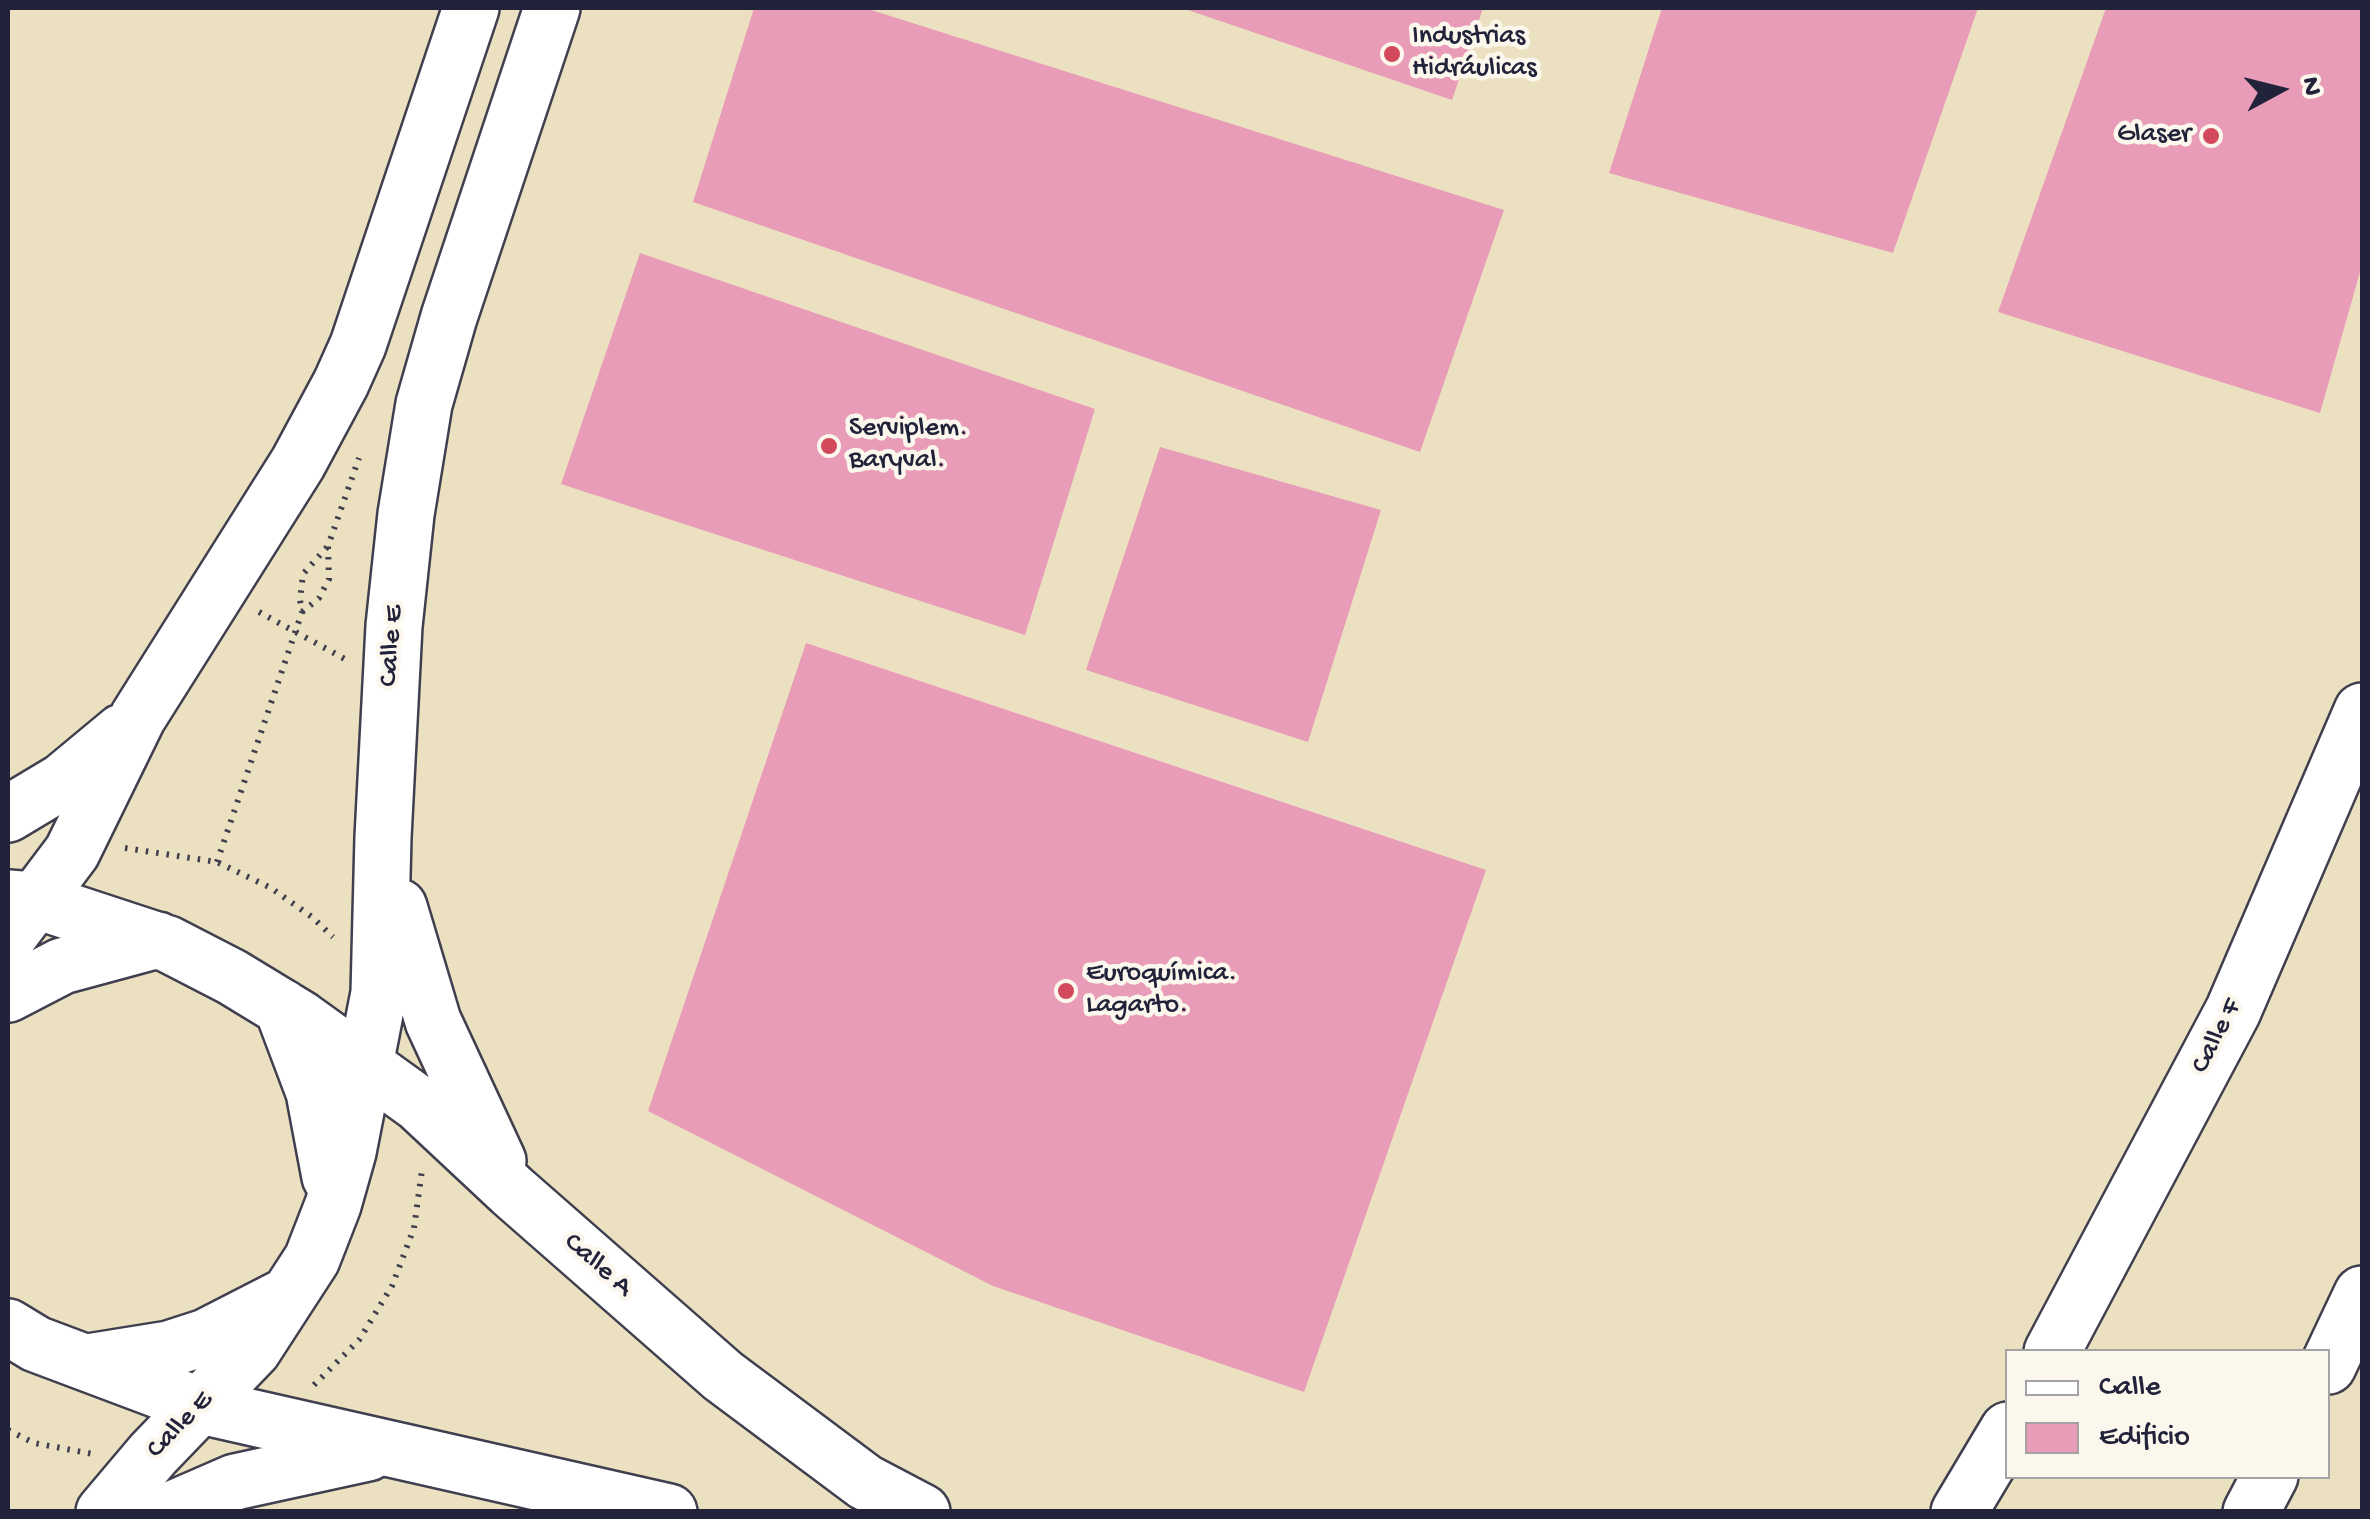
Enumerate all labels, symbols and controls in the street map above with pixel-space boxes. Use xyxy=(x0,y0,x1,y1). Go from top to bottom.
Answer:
place label: Industrias Hidráulicas xyxy=(1412,21,1537,87)
north arrow xyxy=(2230,40,2330,140)
marker: Industrias Hidráulicas xyxy=(1381,43,1403,65)
text: N xyxy=(2293,75,2328,97)
place label: Glaser xyxy=(2117,119,2191,153)
marker: Glaser xyxy=(2200,125,2222,147)
place label: Serviplem. Baryval. xyxy=(849,413,968,479)
marker: Serviplem. Baryval. xyxy=(818,435,840,457)
street label: Calle E xyxy=(373,604,413,688)
place label: Euroquímica. Lagarto. xyxy=(1086,958,1237,1024)
marker: Euroquímica. Lagarto. xyxy=(1055,980,1077,1002)
street label: Calle F xyxy=(2185,994,2251,1080)
street label: Calle A xyxy=(556,1227,638,1305)
legend xyxy=(2005,1349,2330,1479)
text: Calle xyxy=(2099,1371,2161,1406)
street label: Calle E xyxy=(141,1385,221,1467)
text: Edificio xyxy=(2099,1421,2190,1456)

